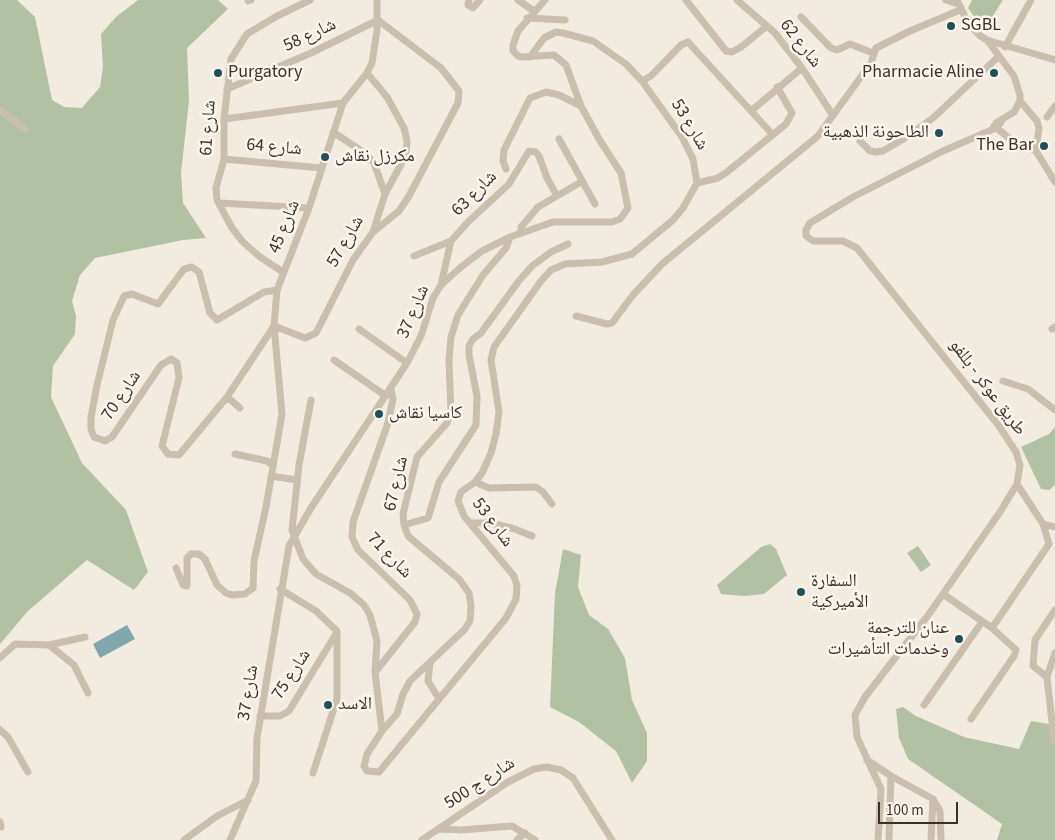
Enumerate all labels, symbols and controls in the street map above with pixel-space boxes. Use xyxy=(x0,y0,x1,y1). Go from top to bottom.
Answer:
street label: شارع 58 xyxy=(280,14,340,58)
street label: شارع 62 xyxy=(774,15,826,73)
place label: SGBL xyxy=(961,15,1001,37)
marker: SGBL xyxy=(945,20,957,32)
place label: Purgatory xyxy=(228,62,302,84)
place label: Pharmacie Aline xyxy=(862,62,984,84)
marker: Purgatory xyxy=(212,67,224,79)
marker: Pharmacie Aline xyxy=(988,67,1000,79)
street label: شارع 53 xyxy=(665,96,713,154)
street label: شارع 61 xyxy=(196,99,222,157)
place label: الطاحونة الذهبية xyxy=(823,122,929,144)
marker: الطاحونة الذهبية xyxy=(933,127,945,139)
street label: شارع 64 xyxy=(245,135,303,161)
place label: The Bar xyxy=(976,135,1034,157)
marker: The Bar xyxy=(1038,140,1050,152)
place label: مكرزل نقاش xyxy=(335,146,415,168)
marker: مكرزل نقاش xyxy=(319,151,331,163)
street label: شارع 63 xyxy=(448,167,502,221)
street label: شارع 45 xyxy=(265,197,305,257)
street label: شارع 57 xyxy=(323,212,369,272)
street label: شارع 37 xyxy=(393,282,435,342)
street label: طريق عوكر - بللفو xyxy=(944,336,1030,440)
street label: شارع 70 xyxy=(97,367,147,425)
place label: كاسيا نقاش xyxy=(389,403,462,425)
marker: كاسيا نقاش xyxy=(373,408,385,420)
street label: شارع 67 xyxy=(380,454,414,514)
street label: شارع 53 xyxy=(467,494,517,552)
street label: شارع 71 xyxy=(362,528,416,584)
place label: السفارة الأميركية xyxy=(811,571,869,614)
marker: السفارة الأميركية xyxy=(795,586,807,598)
place label: عنان للترجمة وخدمات التأشيرات xyxy=(827,618,949,660)
marker: عنان للترجمة وخدمات التأشيرات xyxy=(953,633,965,645)
street label: شارع 75 xyxy=(268,646,316,704)
street label: شارع 37 xyxy=(234,664,264,722)
place label: الاسد xyxy=(338,694,372,716)
marker: الاسد xyxy=(322,699,334,711)
street label: شارع ج 500 xyxy=(441,753,519,815)
scale bar xyxy=(880,792,960,824)
text: 100 m xyxy=(886,800,924,821)

